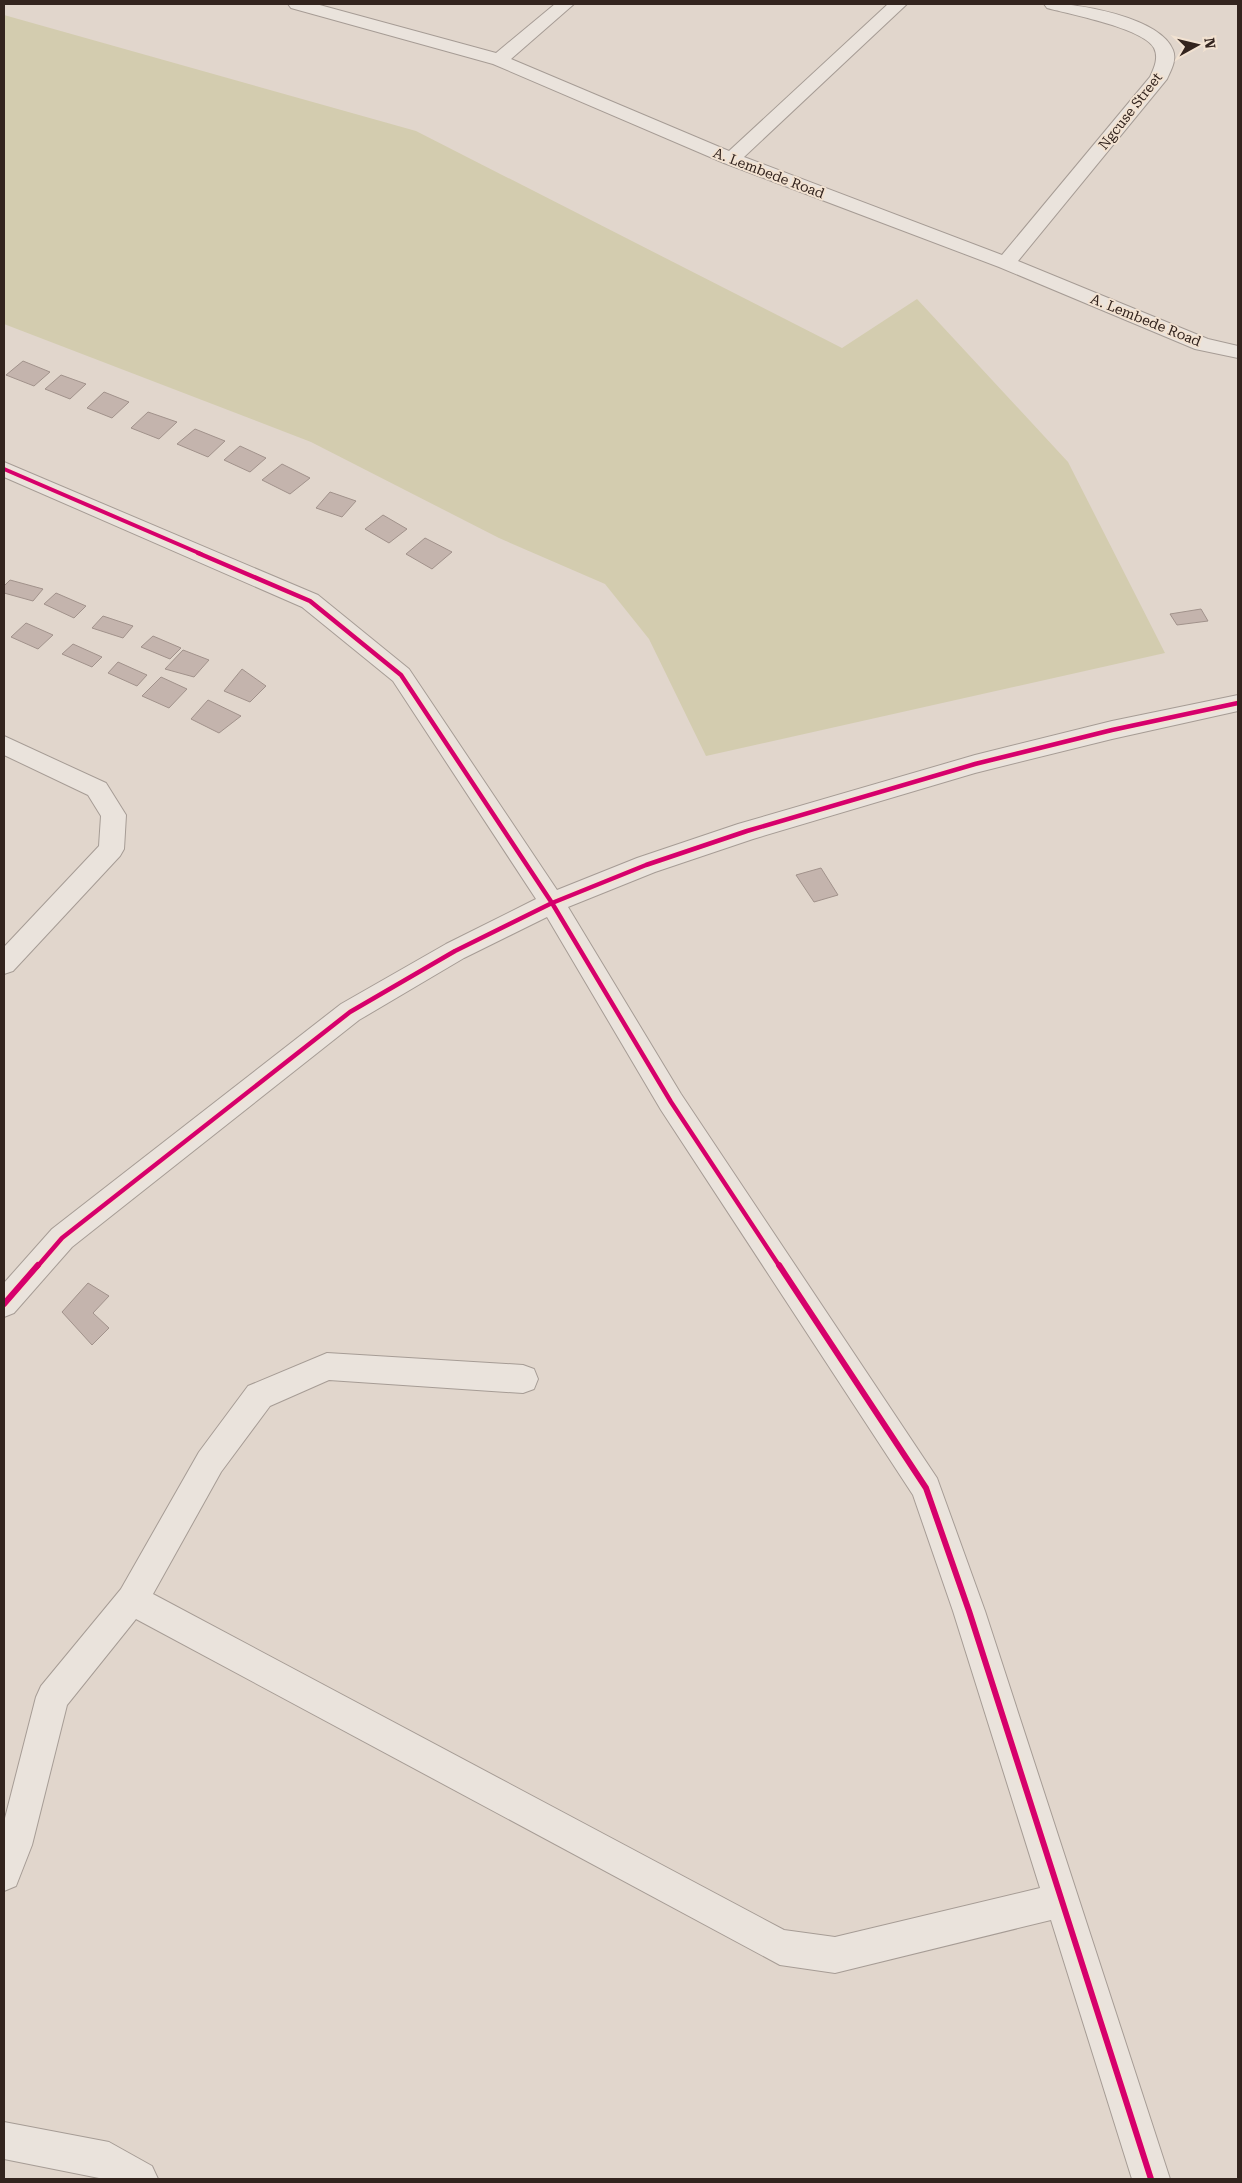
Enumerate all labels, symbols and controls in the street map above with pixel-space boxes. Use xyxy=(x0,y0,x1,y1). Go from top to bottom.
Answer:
north arrow xyxy=(1172,20,1222,70)
text: N xyxy=(1201,37,1219,50)
street label: Ngcuse Street xyxy=(1095,69,1165,153)
street label: A. Lembede Road xyxy=(711,144,827,202)
street label: A. Lembede Road xyxy=(1088,291,1204,349)

